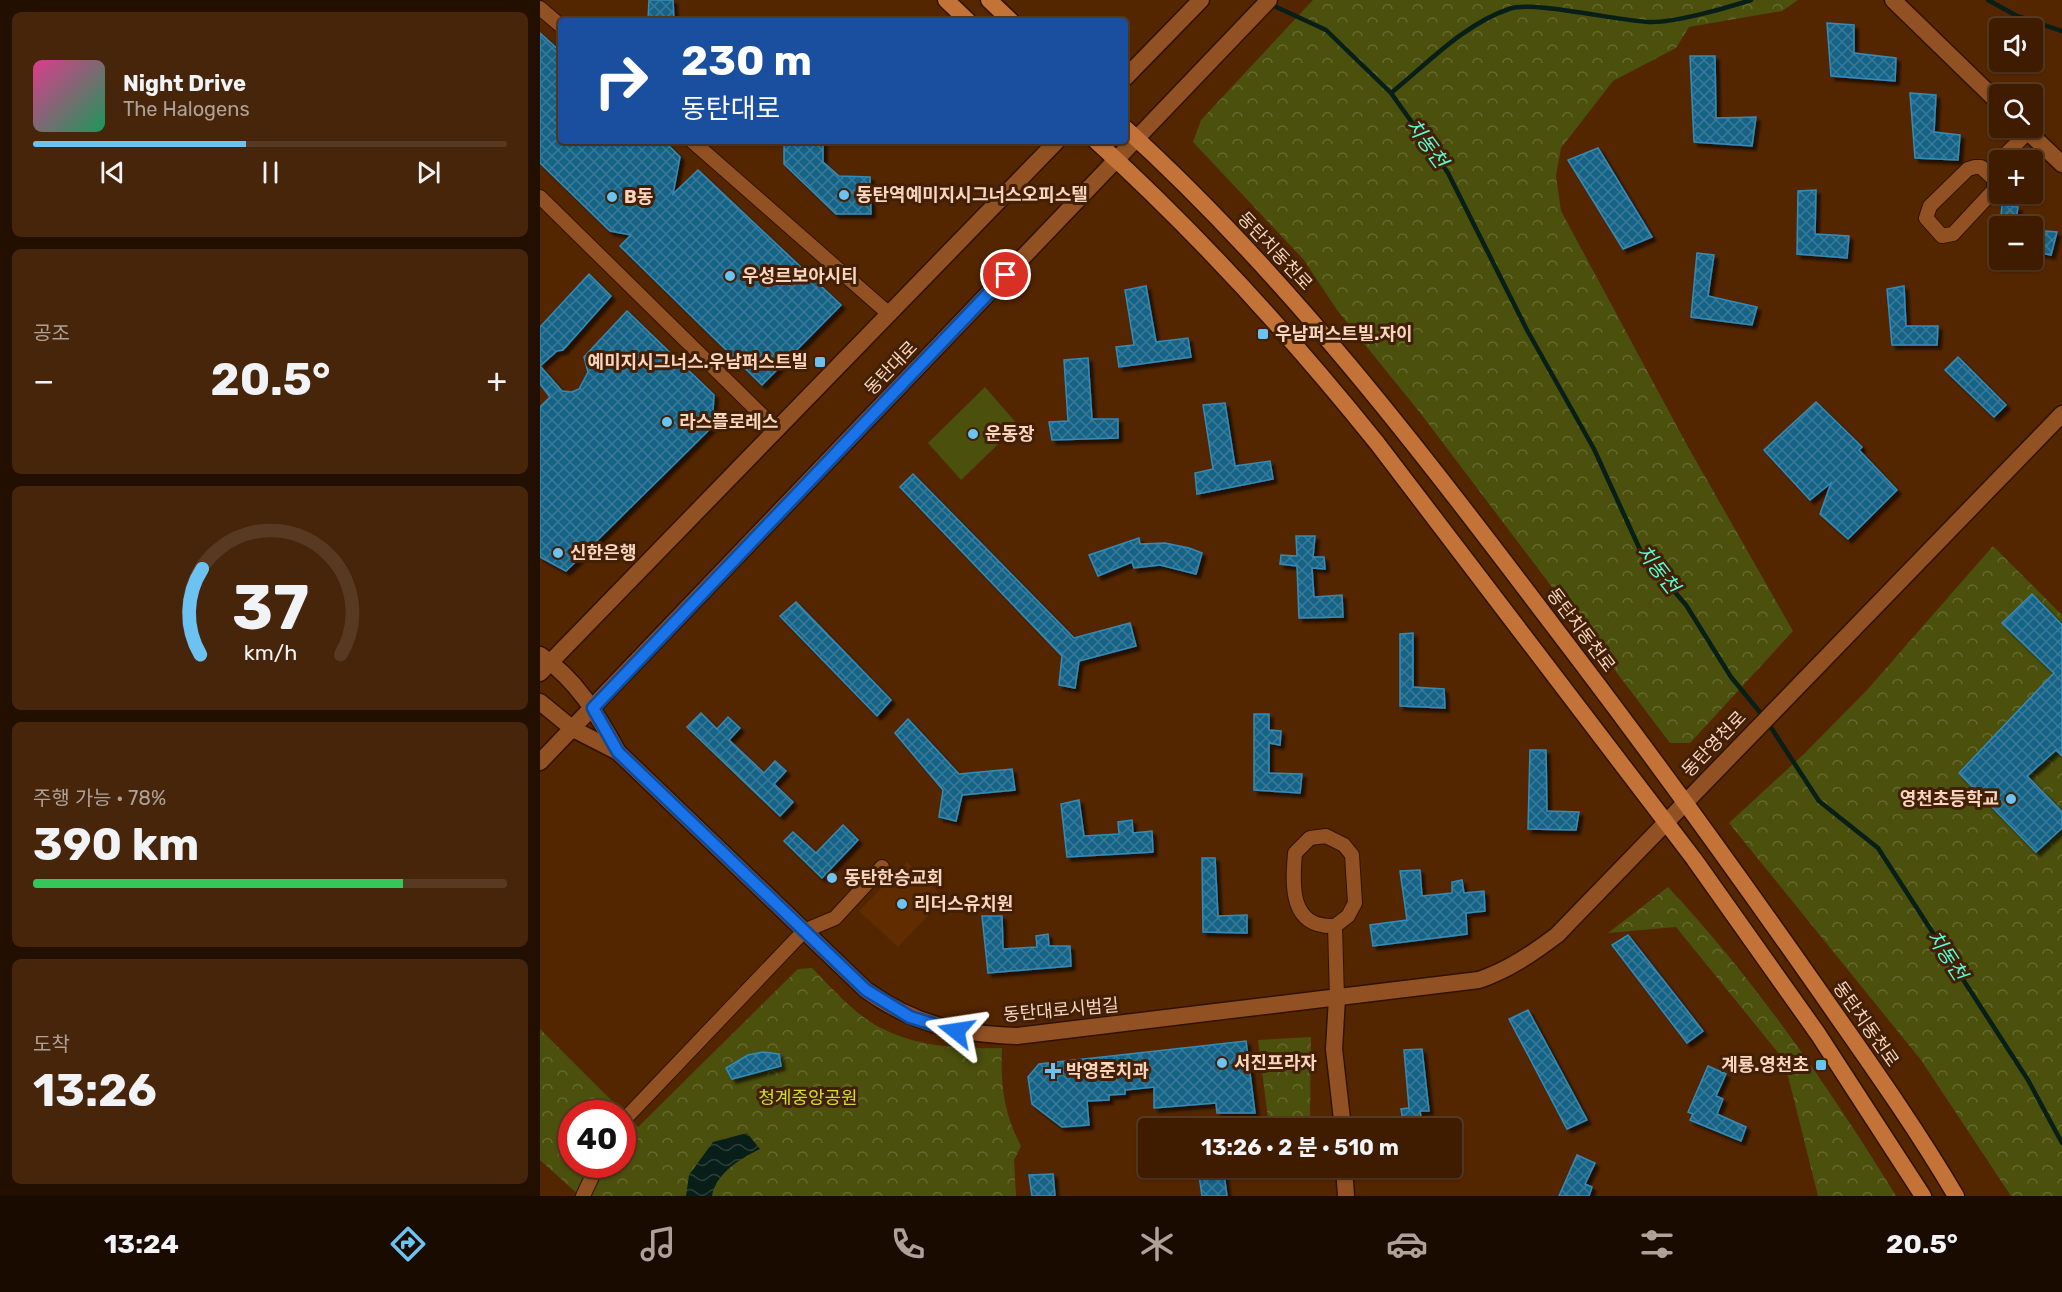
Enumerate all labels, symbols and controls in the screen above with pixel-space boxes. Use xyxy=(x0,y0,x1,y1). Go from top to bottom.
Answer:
map controls xyxy=(1989,18,2043,270)
button: sound xyxy=(1989,18,2043,72)
text: 230 m xyxy=(681,36,812,86)
icon: right xyxy=(582,42,660,120)
text: Night Drive xyxy=(123,70,246,97)
button: search xyxy=(1989,84,2043,138)
text: 동탄대로 xyxy=(681,93,780,125)
text: The Halogens xyxy=(123,97,250,121)
water label: 치동천 xyxy=(1401,114,1454,174)
button: + xyxy=(1989,150,2043,204)
icon: previous xyxy=(96,156,129,189)
icon: pause xyxy=(254,156,287,189)
icon: next xyxy=(412,156,445,189)
place label: 동탄역예미지시그너스오피스텔 xyxy=(856,184,1088,206)
place label: B동 xyxy=(624,186,653,208)
marker: 동탄역예미지시그너스오피스텔 xyxy=(837,188,851,202)
marker: B동 xyxy=(605,190,619,204)
street label: 동탄치동천로 xyxy=(1233,207,1317,295)
button: − xyxy=(1989,216,2043,270)
pin xyxy=(980,249,1031,300)
icon: arrive xyxy=(989,258,1022,291)
place label: 우성르보아시티 xyxy=(742,265,858,287)
marker: 우성르보아시티 xyxy=(723,269,737,283)
text: 공조 xyxy=(33,321,70,345)
place label: 우남퍼스트빌.자이 xyxy=(1275,323,1413,345)
marker: 우남퍼스트빌.자이 xyxy=(1256,327,1270,341)
street label: 동탄대로 xyxy=(860,337,922,399)
place label: 예미지시그너스.우남퍼스트빌 xyxy=(588,351,808,373)
text: 20.5° xyxy=(211,353,330,406)
marker: 예미지시그너스.우남퍼스트빌 xyxy=(813,355,827,369)
text: − xyxy=(33,361,54,400)
text: + xyxy=(486,361,507,400)
place label: 라스플로레스 xyxy=(679,411,778,433)
marker: 라스플로레스 xyxy=(660,415,674,429)
place label: 운동장 xyxy=(985,423,1035,445)
marker: 운동장 xyxy=(966,427,980,441)
water label: 치동천 xyxy=(1632,540,1686,600)
place label: 신한은행 xyxy=(570,542,636,564)
marker: 신한은행 xyxy=(551,546,565,560)
text: 37 xyxy=(232,571,308,645)
street label: 동탄치동천로 xyxy=(1542,584,1620,676)
text: km/h xyxy=(243,640,297,665)
street label: 동탄영천로 xyxy=(1677,707,1751,781)
text: 주행 가능 · 78% xyxy=(33,786,166,810)
place label: 영천초등학교 xyxy=(1900,788,1999,810)
marker: 영천초등학교 xyxy=(2004,792,2018,806)
text: 390 km xyxy=(33,818,199,871)
place label: 동탄한승교회 xyxy=(844,867,943,889)
marker: 동탄한승교회 xyxy=(825,871,839,885)
place label: 리더스유치원 xyxy=(914,893,1013,915)
marker: 리더스유치원 xyxy=(895,897,909,911)
water label: 치동천 xyxy=(1922,925,1974,987)
street label: 동탄치동천로 xyxy=(1828,977,1904,1071)
street label: 동탄대로시범길 xyxy=(1002,994,1120,1026)
position arrow xyxy=(924,999,988,1063)
text: 도착 xyxy=(33,1032,70,1056)
place label: 서진프라자 xyxy=(1234,1052,1317,1074)
place label: 계룡.영천초 xyxy=(1721,1054,1809,1076)
marker: 서진프라자 xyxy=(1215,1056,1229,1070)
marker: 계룡.영천초 xyxy=(1814,1058,1828,1072)
place label: 박영준치과 xyxy=(1066,1060,1149,1082)
marker: 박영준치과 xyxy=(1044,1062,1062,1080)
text: 13:26 xyxy=(33,1064,157,1117)
park label: 청계중앙공원 xyxy=(758,1087,858,1109)
speed limit sign: 40 xyxy=(558,1100,636,1178)
text: 13:26 · 2 분 · 510 m xyxy=(1201,1134,1399,1161)
icon: directions xyxy=(387,1223,429,1265)
icon: music xyxy=(637,1223,679,1265)
icon: phone xyxy=(887,1223,929,1265)
icon: climate xyxy=(1136,1223,1178,1265)
icon: car xyxy=(1386,1223,1428,1265)
icon: filters xyxy=(1636,1223,1678,1265)
text: 13:24 xyxy=(104,1228,179,1260)
text: 20.5° xyxy=(1886,1228,1958,1260)

